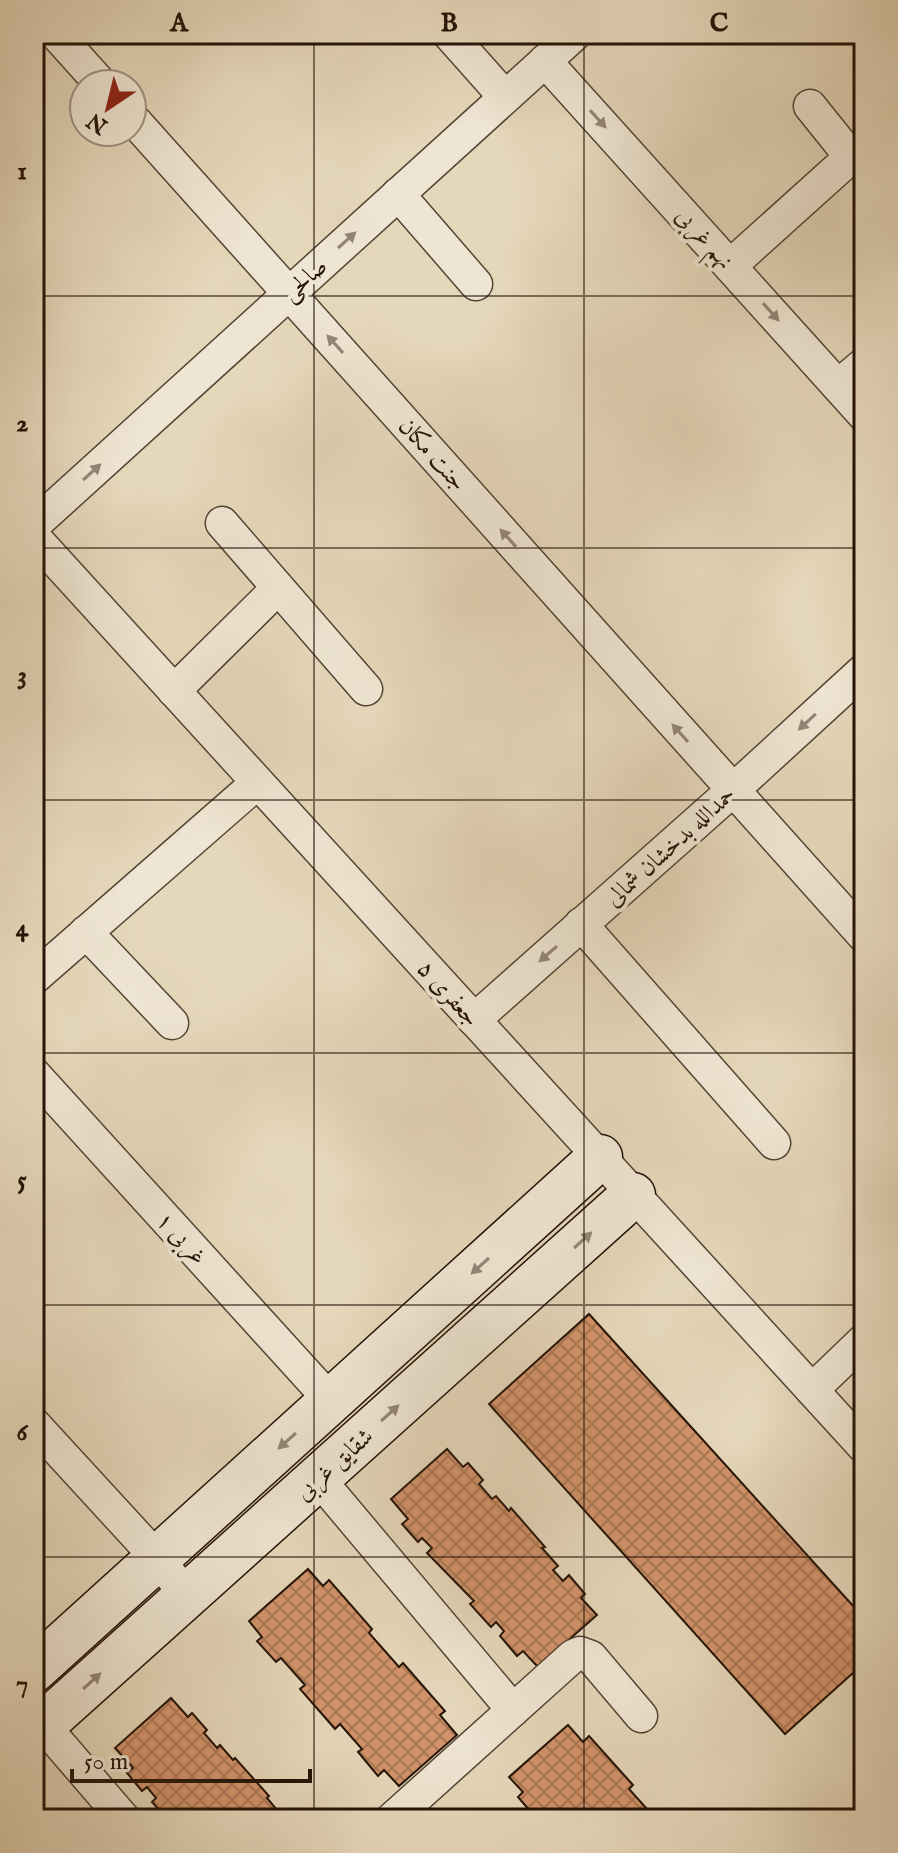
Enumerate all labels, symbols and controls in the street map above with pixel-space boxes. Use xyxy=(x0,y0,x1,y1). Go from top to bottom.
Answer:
text: A xyxy=(169,7,189,40)
text: B xyxy=(440,7,458,40)
text: C xyxy=(710,7,729,40)
north arrow xyxy=(68,68,148,148)
text: N xyxy=(82,106,114,140)
one-way arrow xyxy=(588,109,606,128)
text: 1 xyxy=(17,155,27,188)
street label: نهم غربی xyxy=(664,201,740,280)
one-way arrow xyxy=(338,232,357,250)
street label: صالحی xyxy=(276,251,334,309)
one-way arrow xyxy=(762,302,780,321)
one-way arrow xyxy=(327,334,344,354)
text: 2 xyxy=(16,407,28,440)
street label: جنت مکان xyxy=(391,412,473,498)
one-way arrow xyxy=(82,464,101,482)
one-way arrow xyxy=(500,529,517,549)
text: 3 xyxy=(17,659,27,692)
one-way arrow xyxy=(797,713,816,731)
one-way arrow xyxy=(672,723,690,742)
street label: حمدالله بدخشان شمالی xyxy=(599,780,743,914)
text: 4 xyxy=(16,912,30,945)
one-way arrow xyxy=(538,945,558,962)
street label: جعفری ۵ xyxy=(410,954,486,1034)
text: 5 xyxy=(17,1164,27,1197)
street label: ۱ غربی xyxy=(149,1206,213,1272)
one-way arrow xyxy=(574,1231,593,1249)
one-way arrow xyxy=(470,1257,489,1275)
one-way arrow xyxy=(380,1405,399,1423)
text: 6 xyxy=(17,1416,29,1449)
street label: شقایق غربی xyxy=(289,1422,381,1508)
one-way arrow xyxy=(278,1431,297,1449)
text: 7 xyxy=(16,1668,28,1701)
one-way arrow xyxy=(82,1672,101,1690)
scale bar xyxy=(72,1733,310,1783)
text: 50 m xyxy=(84,1747,128,1778)

